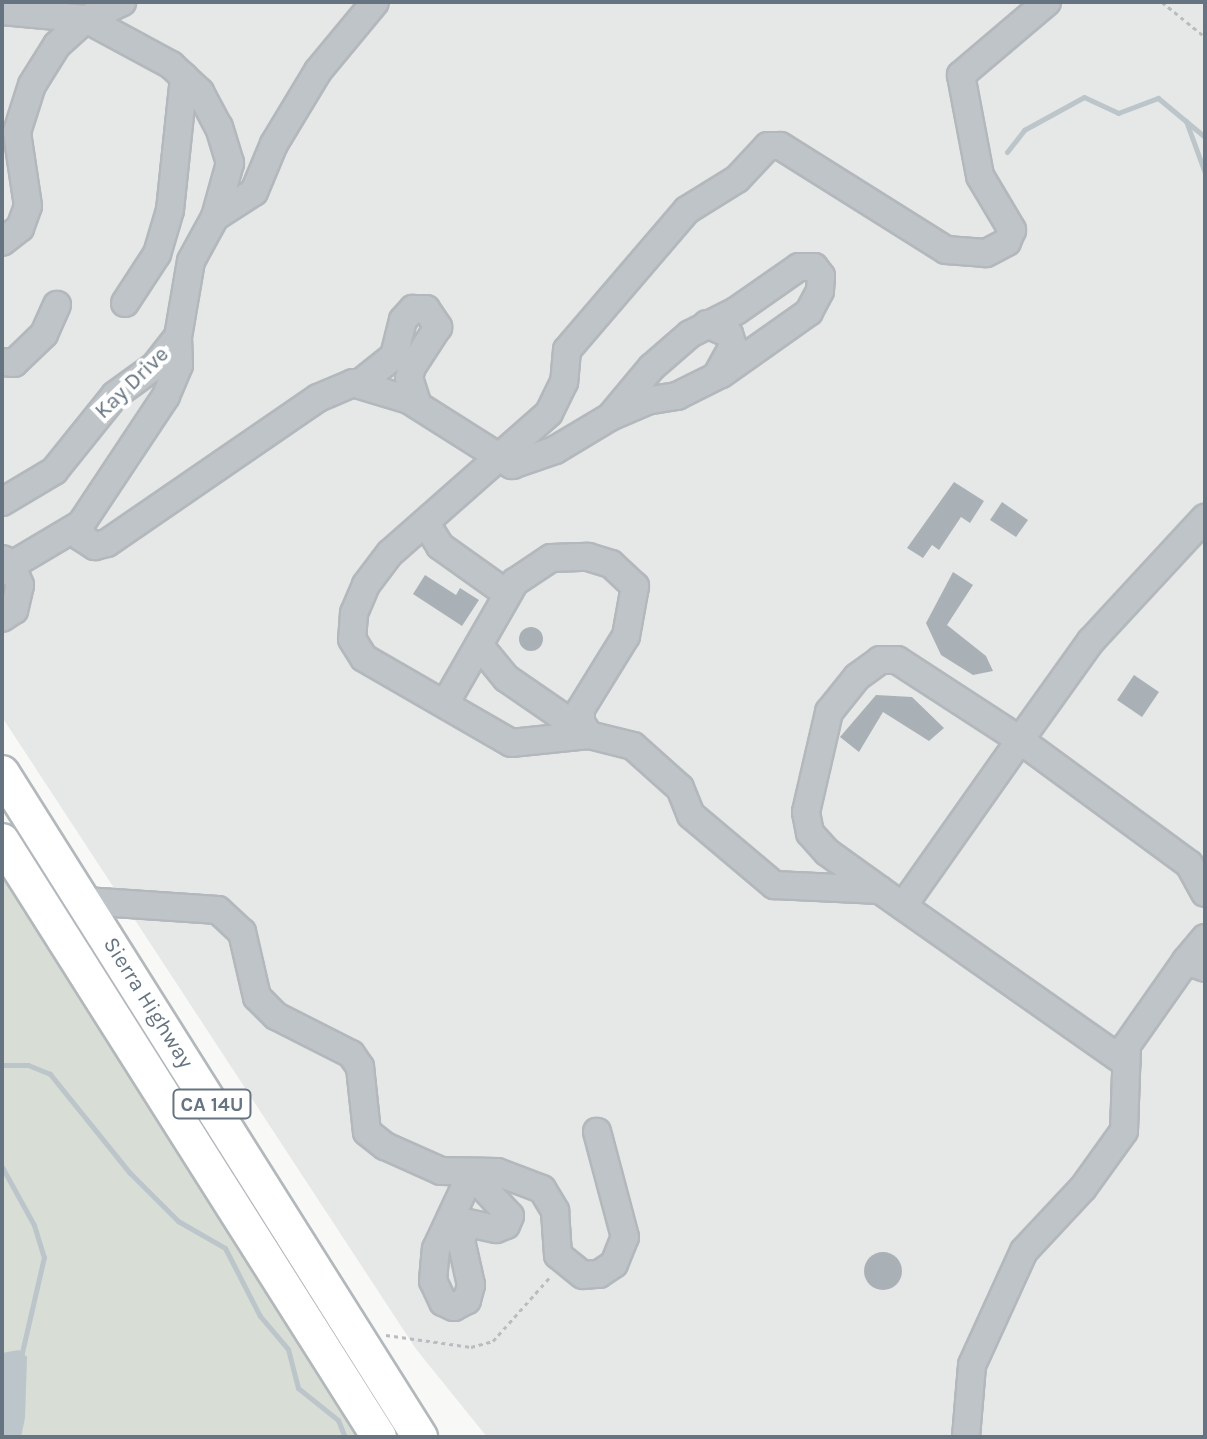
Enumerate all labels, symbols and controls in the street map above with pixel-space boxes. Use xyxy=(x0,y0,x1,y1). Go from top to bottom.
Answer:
street label: Kay Drive xyxy=(90,341,174,425)
street label: Sierra Highway xyxy=(97,933,199,1073)
road number: CA 14U xyxy=(172,1088,252,1120)

